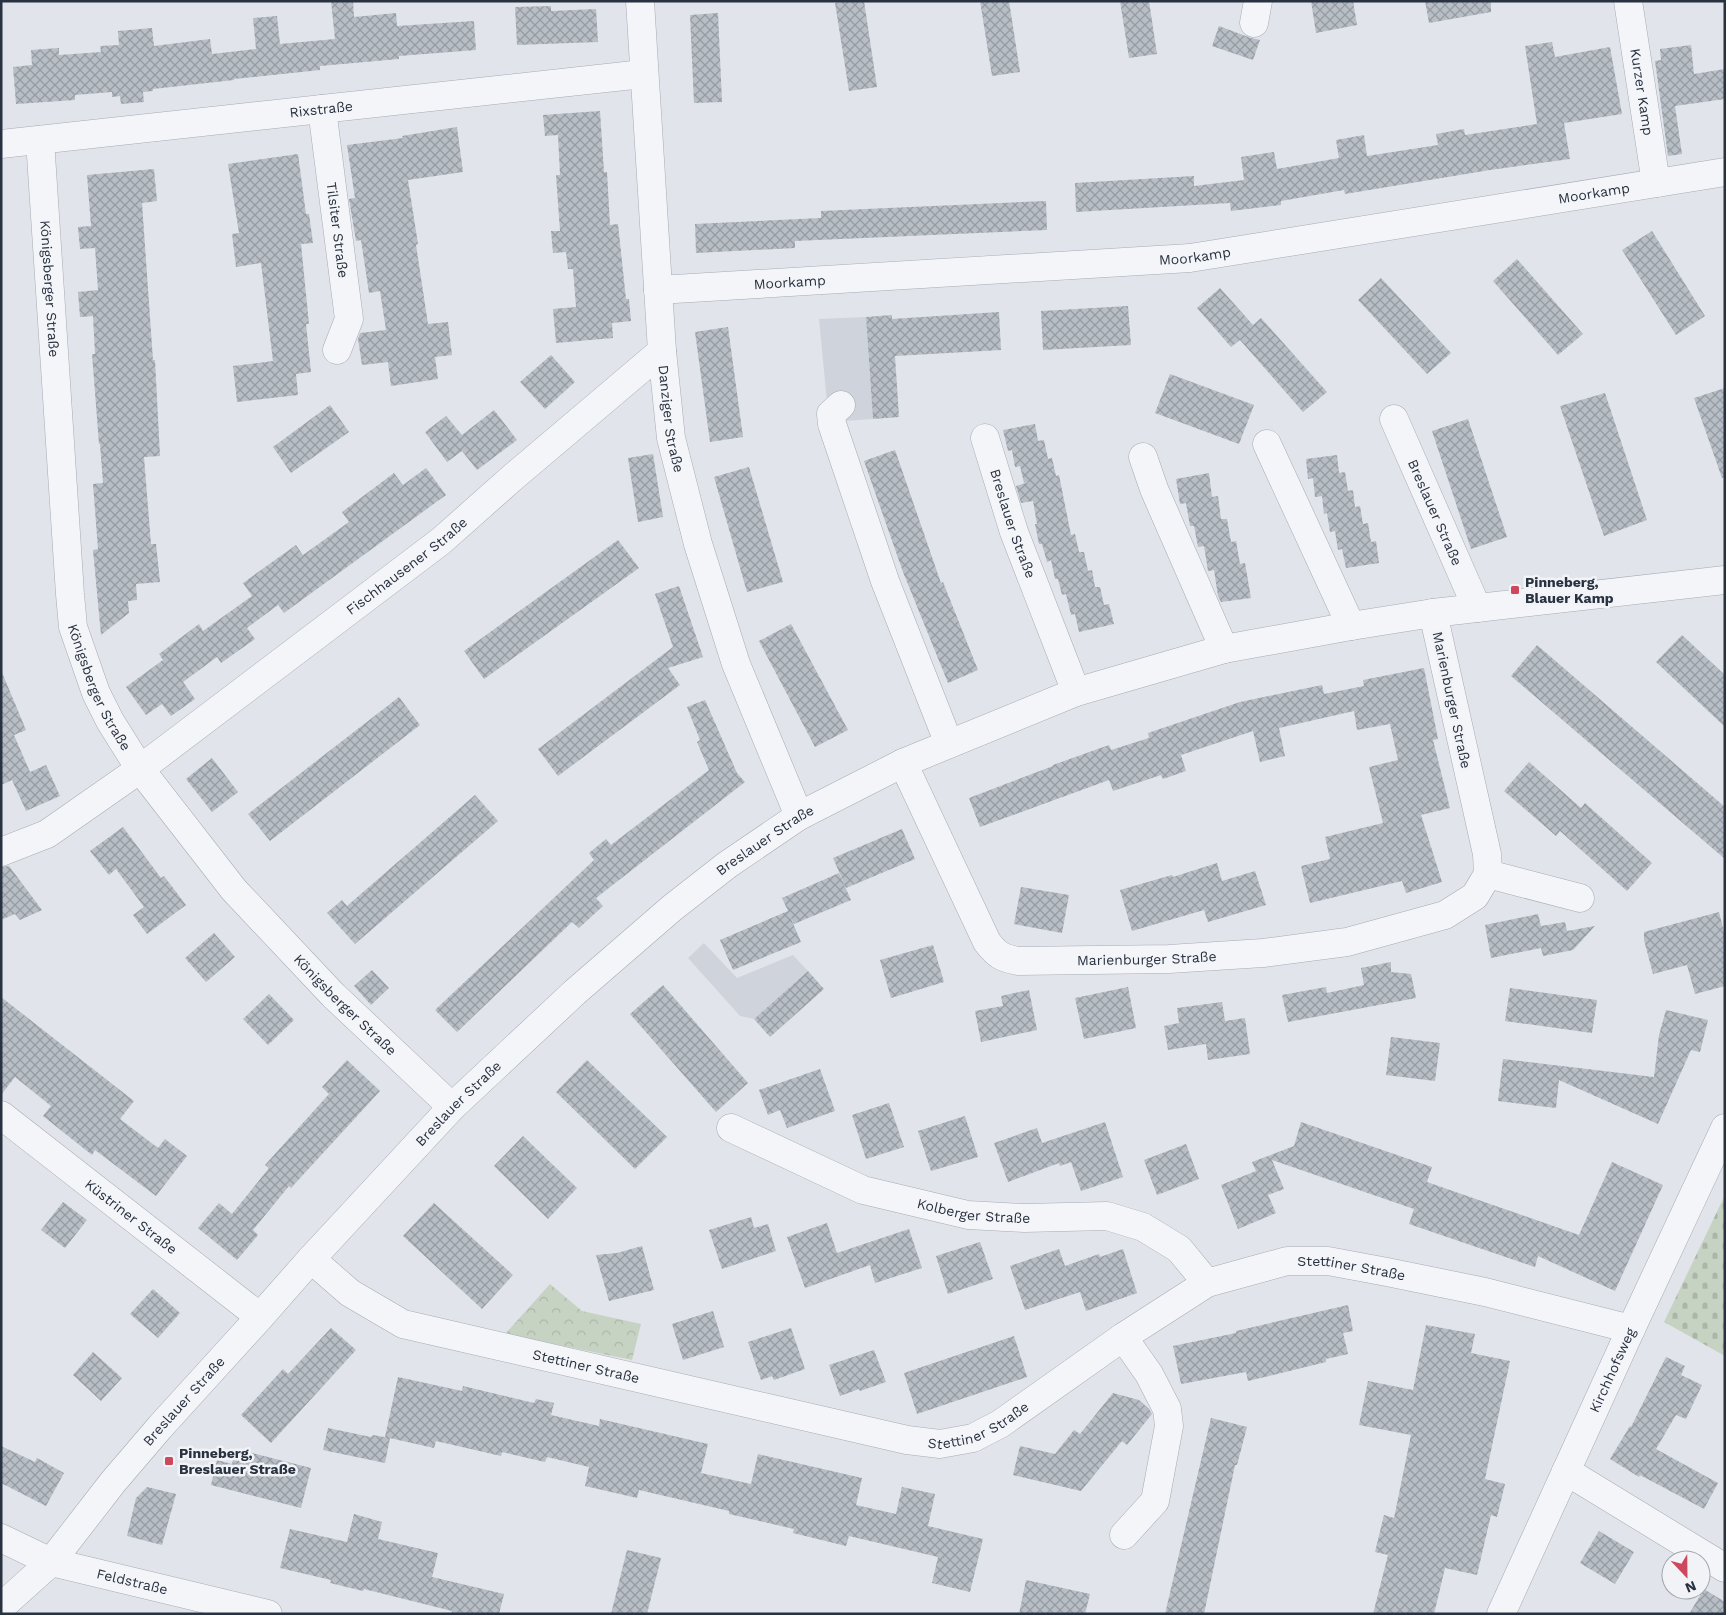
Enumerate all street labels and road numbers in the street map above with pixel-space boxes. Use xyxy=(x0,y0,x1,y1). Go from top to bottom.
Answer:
street label: Kurzer Kamp xyxy=(1627,47,1657,137)
street label: Rixstraße xyxy=(289,98,354,121)
street label: Moorkamp xyxy=(1557,179,1631,207)
street label: Tilsiter Straße xyxy=(323,181,352,279)
street label: Königsberger Straße xyxy=(37,220,62,358)
street label: Moorkamp xyxy=(1158,244,1232,268)
street label: Moorkamp xyxy=(753,272,826,292)
street label: Danziger Straße xyxy=(655,364,687,474)
street label: Breslauer Straße xyxy=(1405,457,1465,568)
street label: Breslauer Straße xyxy=(987,467,1039,580)
street label: Fischhausener Straße xyxy=(343,514,470,618)
street label: Königsberger Straße xyxy=(65,622,134,753)
street label: Marienburger Straße xyxy=(1430,630,1474,770)
street label: Breslauer Straße xyxy=(713,802,816,879)
street label: Marienburger Straße xyxy=(1077,948,1217,968)
street label: Königsberger Straße xyxy=(291,951,400,1059)
street label: Breslauer Straße xyxy=(412,1057,504,1149)
street label: Küstriner Straße xyxy=(82,1176,180,1257)
street label: Kolberger Straße xyxy=(916,1195,1030,1226)
street label: Stettiner Straße xyxy=(1297,1253,1407,1284)
street label: Kirchhofsweg xyxy=(1586,1325,1639,1415)
street label: Stettiner Straße xyxy=(531,1346,641,1386)
street label: Breslauer Straße xyxy=(140,1353,228,1449)
street label: Stettiner Straße xyxy=(927,1398,1032,1452)
street label: Feldstraße xyxy=(95,1565,169,1598)

